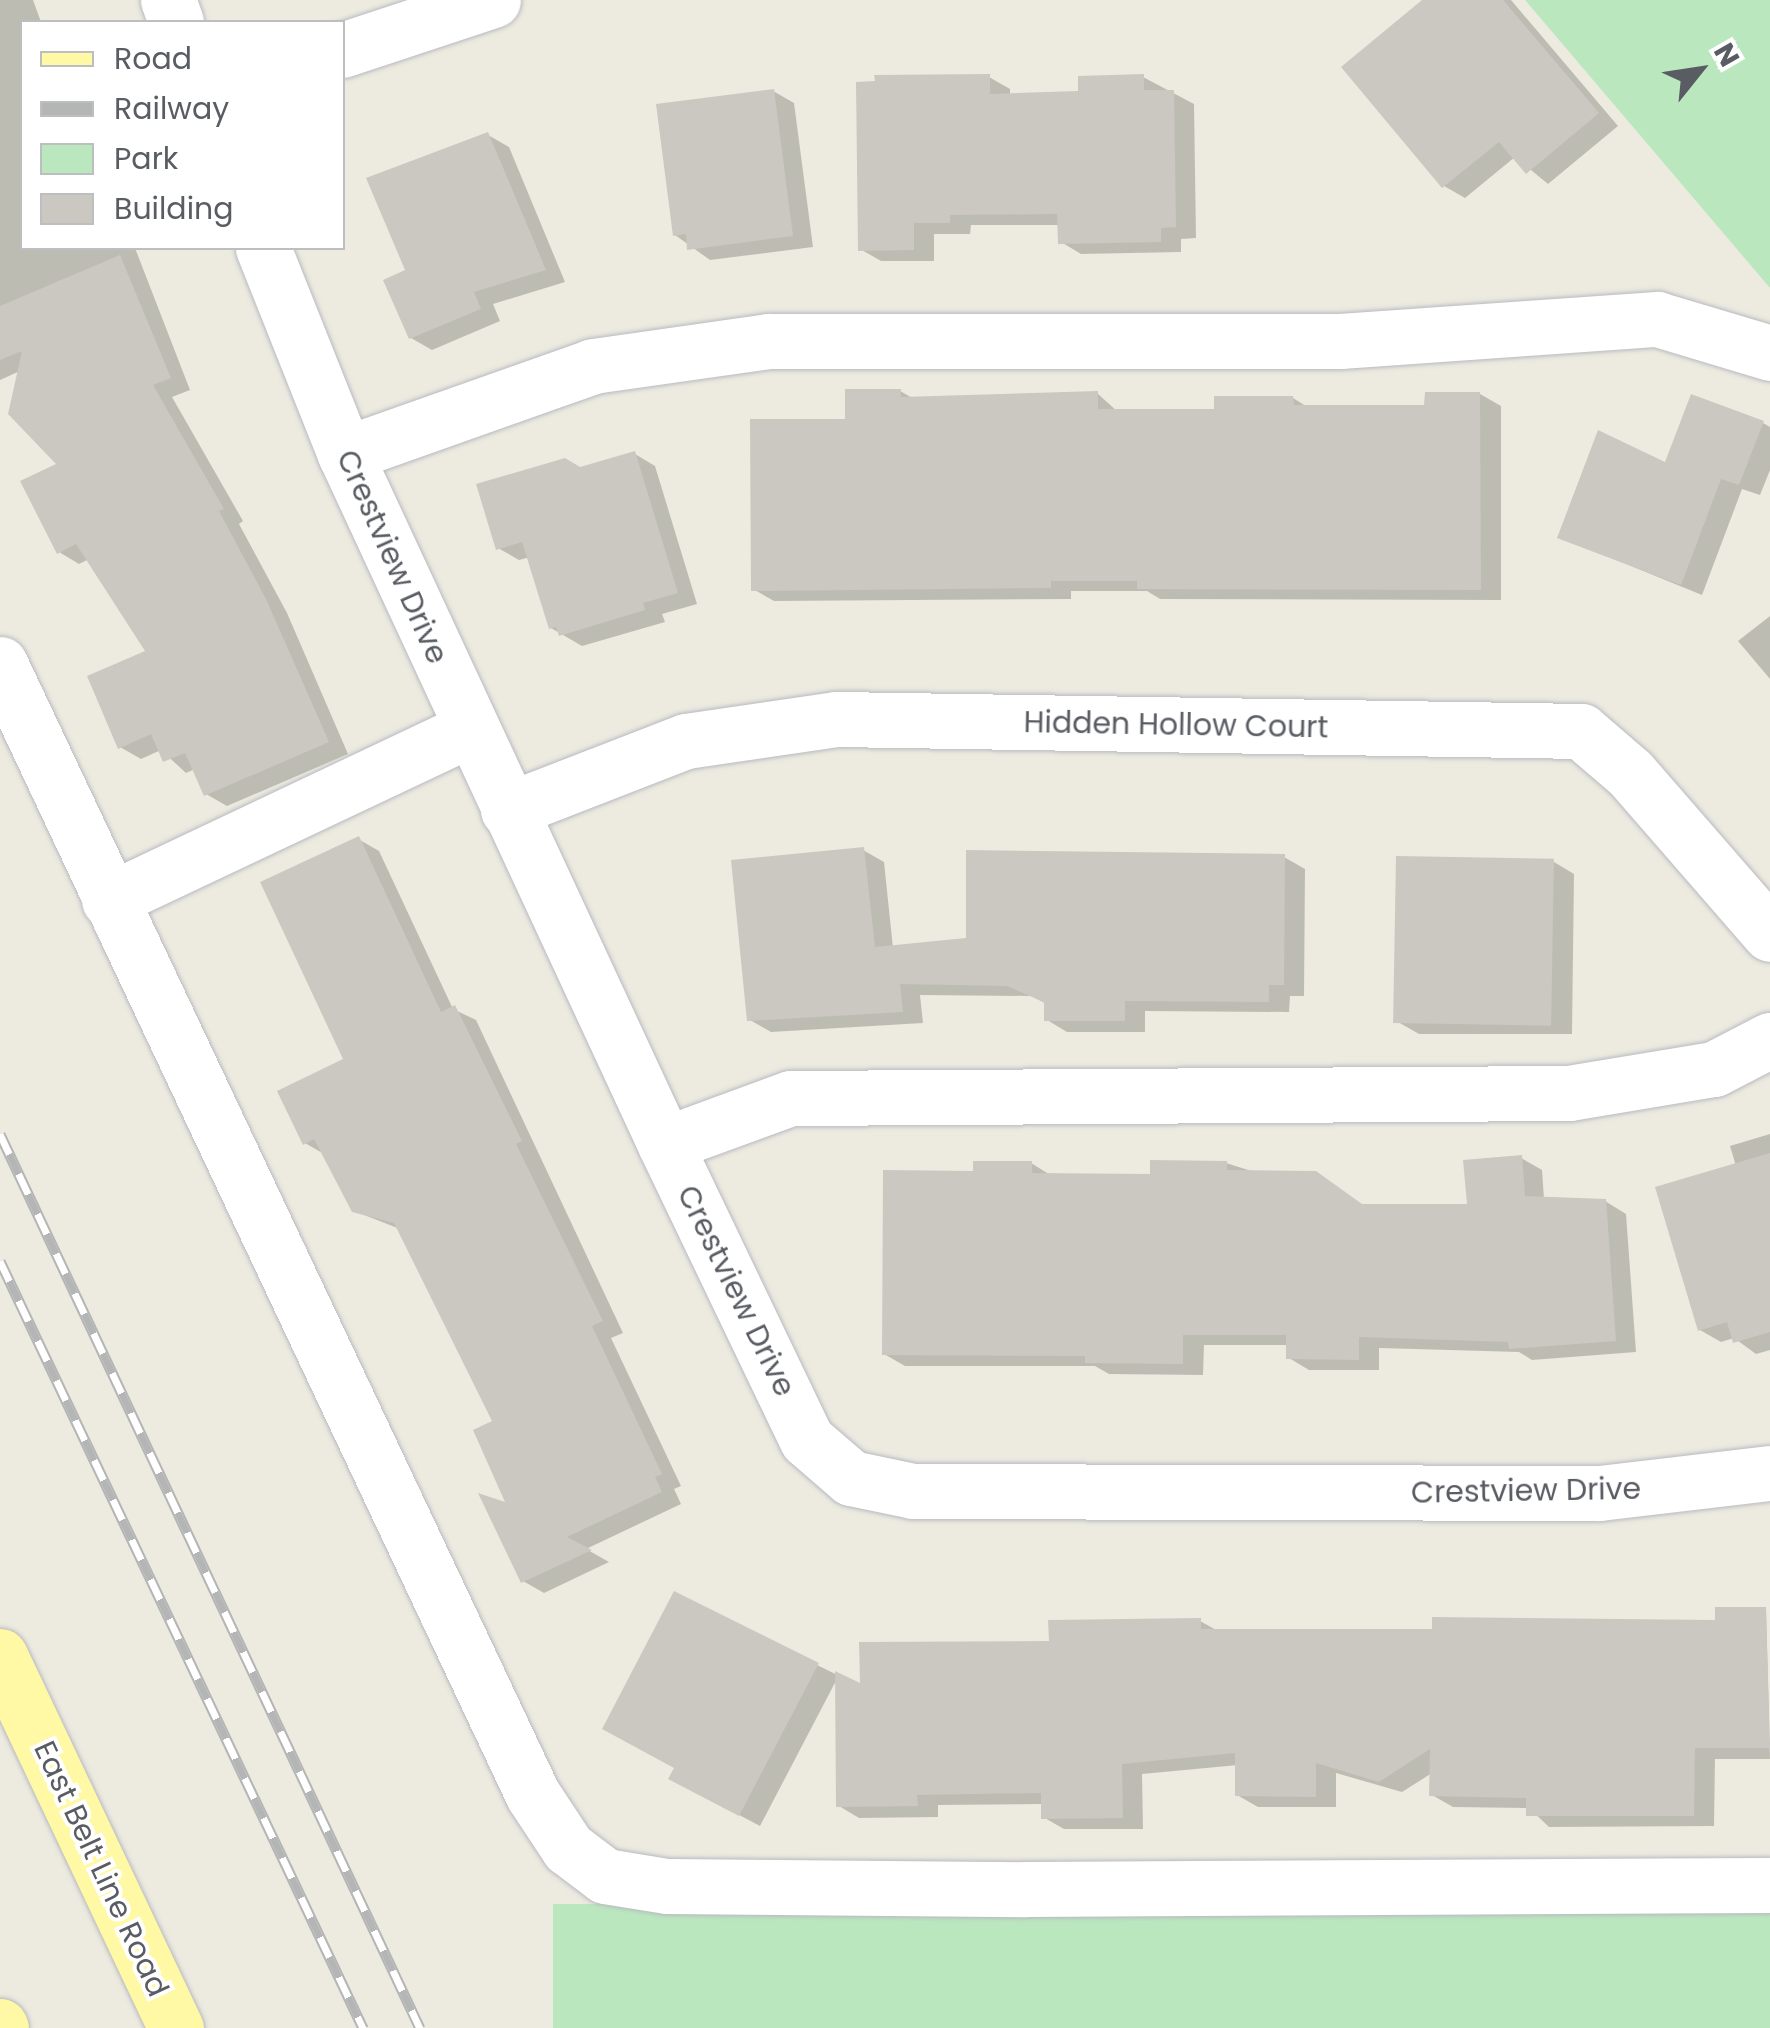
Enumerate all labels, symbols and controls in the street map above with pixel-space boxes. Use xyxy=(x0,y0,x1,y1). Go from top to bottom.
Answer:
legend xyxy=(20,20,345,250)
north arrow xyxy=(1650,20,1750,120)
text: N xyxy=(1704,36,1749,74)
text: Road xyxy=(114,37,192,80)
text: Railway xyxy=(114,87,229,130)
text: Park xyxy=(114,137,178,180)
text: Building xyxy=(114,187,234,230)
street label: Crestview Drive xyxy=(329,445,455,669)
street label: Hidden Hollow Court xyxy=(1023,704,1329,746)
street label: Crestview Drive xyxy=(669,1180,803,1402)
street label: Crestview Drive xyxy=(1411,1471,1641,1511)
street label: East Belt Line Road xyxy=(26,1736,176,2002)

